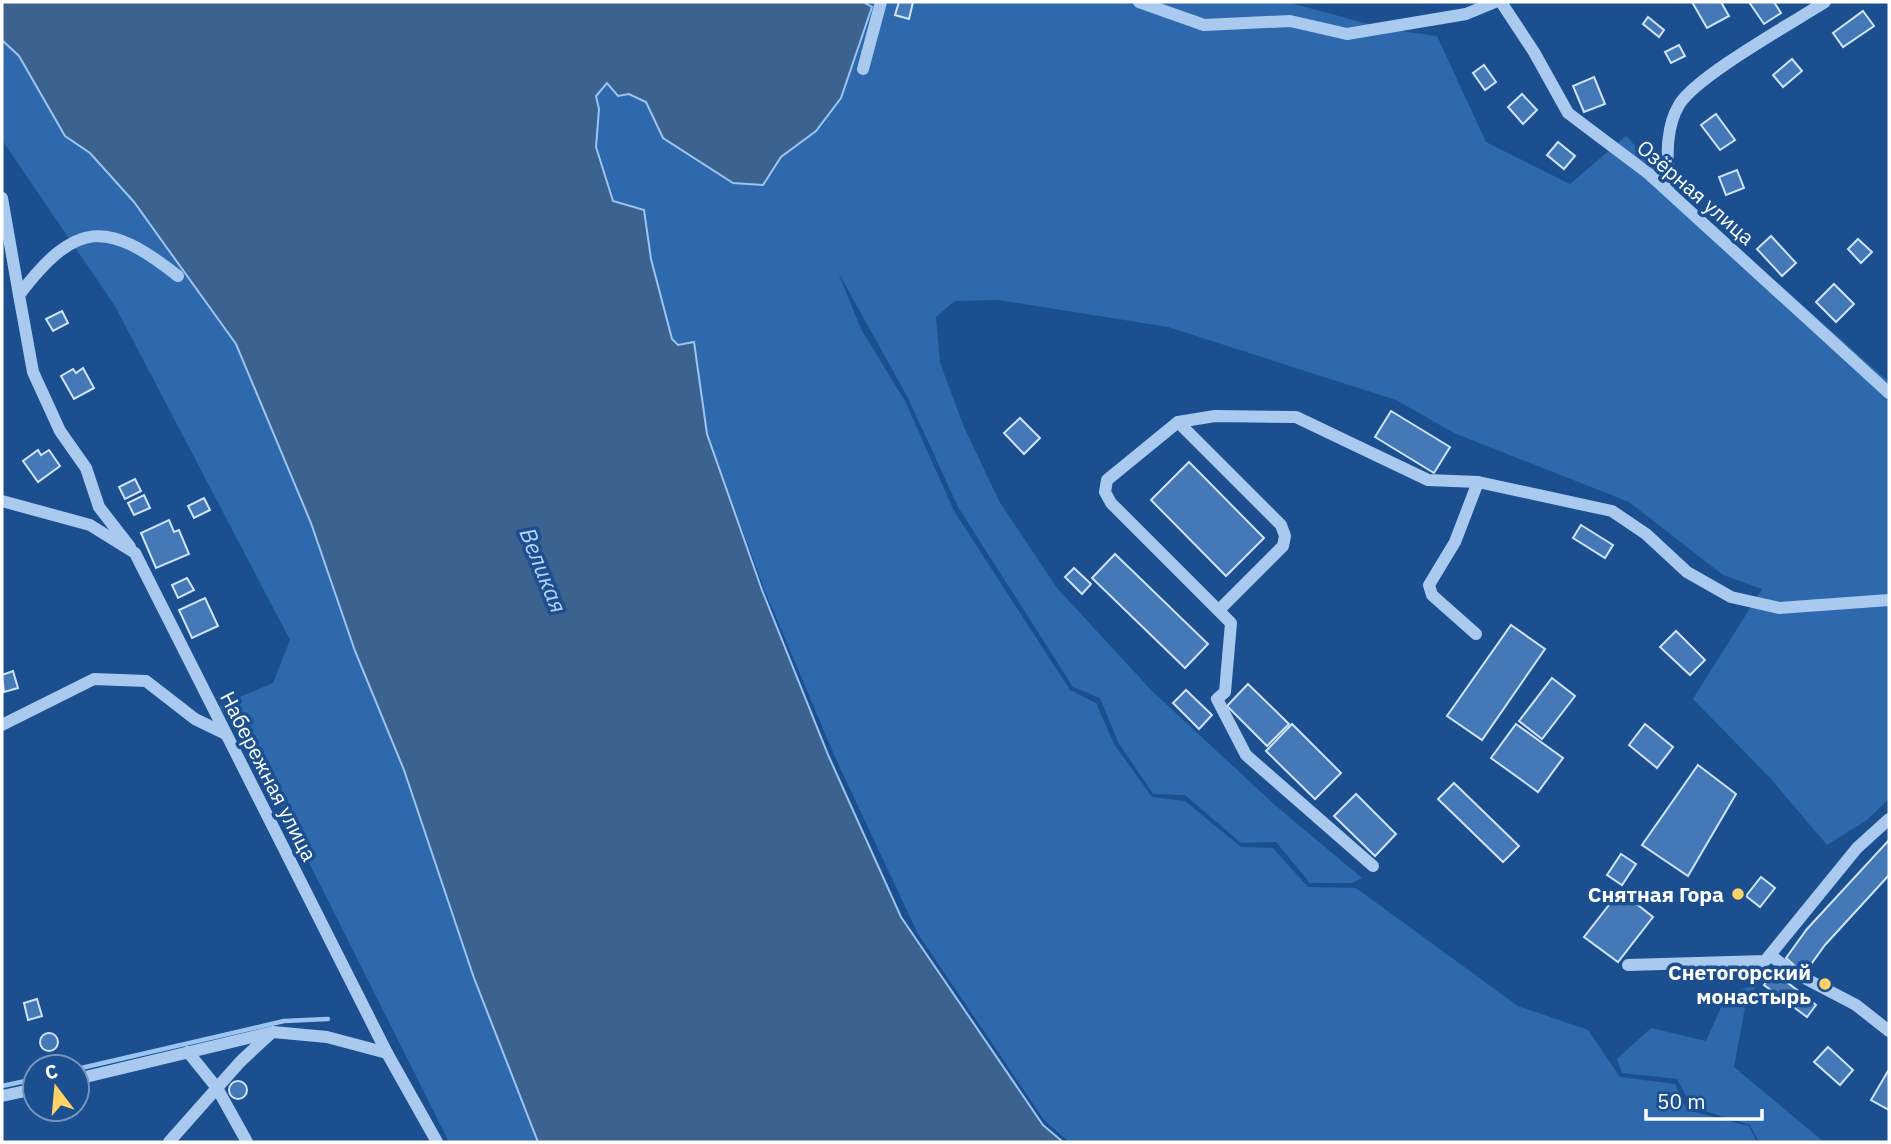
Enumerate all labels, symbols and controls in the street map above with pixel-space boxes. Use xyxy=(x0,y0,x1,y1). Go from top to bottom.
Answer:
street label: Озёрная улица xyxy=(1631,133,1761,251)
water label: Великая xyxy=(513,523,575,617)
street label: Набережная улица xyxy=(214,686,324,866)
place label: Снятная Гора xyxy=(1588,880,1724,908)
marker: Снятная Гора xyxy=(1730,886,1746,902)
place label: Снетогорский монастырь xyxy=(1668,958,1811,1010)
marker: Снетогорский монастырь xyxy=(1817,976,1833,992)
north arrow xyxy=(21,1053,91,1123)
text: С xyxy=(42,1058,61,1085)
scale bar xyxy=(1646,1078,1762,1122)
text: 50 m xyxy=(1657,1087,1706,1115)

